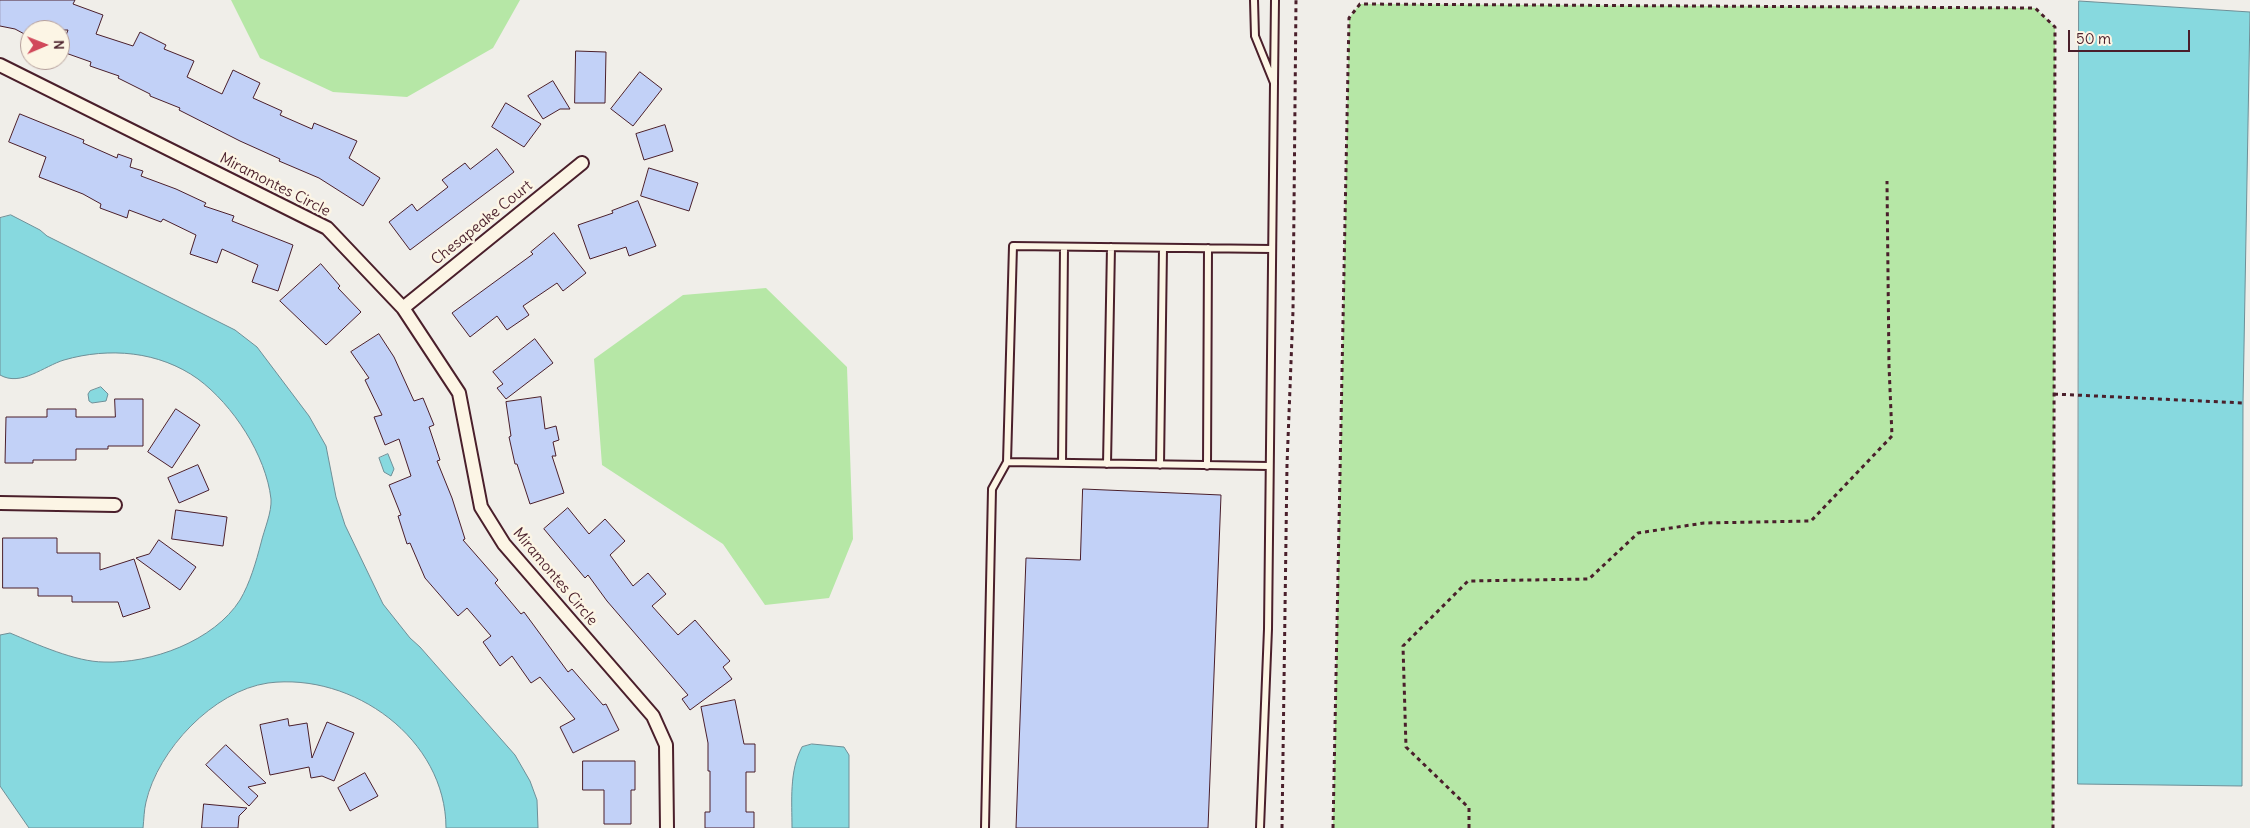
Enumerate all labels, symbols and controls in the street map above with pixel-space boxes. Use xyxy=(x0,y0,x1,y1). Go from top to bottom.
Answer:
north arrow xyxy=(20,20,70,70)
scale bar xyxy=(2070,20,2192,52)
text: 50 m xyxy=(2076,29,2111,48)
text: N xyxy=(50,40,68,50)
street label: Miramontes Circle xyxy=(217,149,333,221)
street label: Chesapeake Court xyxy=(428,177,536,269)
street label: Miramontes Circle xyxy=(509,525,601,629)

